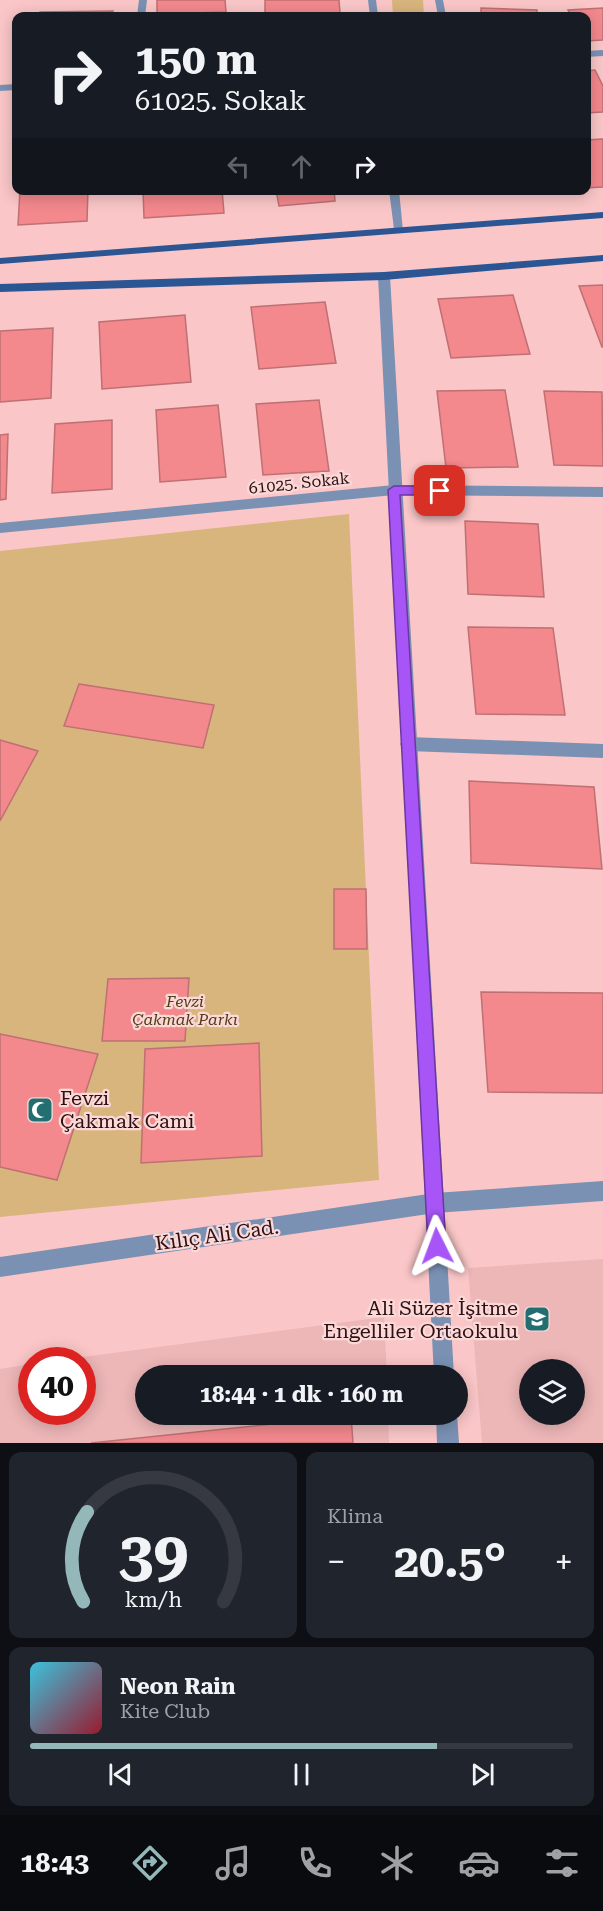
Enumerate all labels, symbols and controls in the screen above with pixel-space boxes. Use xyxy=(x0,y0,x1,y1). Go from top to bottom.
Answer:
text: 150 m xyxy=(135,35,257,84)
icon: right xyxy=(36,36,114,114)
text: 61025. Sokak xyxy=(135,85,306,117)
icon: left xyxy=(222,150,255,183)
icon: ahead xyxy=(285,150,318,183)
icon: right xyxy=(348,150,381,183)
pin xyxy=(414,465,465,516)
street label: 61025. Sokak xyxy=(248,468,350,498)
icon: arrive xyxy=(423,474,456,507)
park label: Fevzi Çakmak Parkı xyxy=(132,992,238,1029)
place label: Fevzi Çakmak Cami xyxy=(60,1086,194,1133)
mosque icon: Fevzi Çakmak Cami xyxy=(25,1095,55,1125)
street label: Kılıç Ali Cad. xyxy=(154,1214,280,1256)
position arrow xyxy=(405,1214,469,1278)
place label: Ali Süzer İşitme Engelliler Ortaokulu xyxy=(323,1296,519,1343)
school or university icon: Ali Süzer İşitme Engelliler Ortaokulu xyxy=(522,1304,552,1334)
speed limit sign: 40 xyxy=(18,1347,96,1425)
map controls xyxy=(519,1359,585,1425)
button: layers xyxy=(519,1359,585,1425)
text: 18:44 · 1 dk · 160 m xyxy=(200,1382,403,1407)
text: Klima xyxy=(327,1504,383,1528)
text: 39 xyxy=(118,1518,188,1591)
text: 20.5° xyxy=(394,1535,506,1588)
text: − xyxy=(327,1542,345,1581)
text: + xyxy=(555,1542,573,1581)
text: km/h xyxy=(124,1587,182,1612)
text: Neon Rain xyxy=(120,1674,235,1699)
text: Kite Club xyxy=(120,1699,210,1723)
icon: previous xyxy=(104,1758,137,1791)
icon: pause xyxy=(285,1758,318,1791)
icon: next xyxy=(466,1758,499,1791)
icon: directions xyxy=(129,1842,171,1884)
icon: music xyxy=(212,1842,254,1884)
icon: phone xyxy=(294,1842,336,1884)
icon: climate xyxy=(376,1842,418,1884)
icon: car xyxy=(458,1842,500,1884)
icon: filters xyxy=(541,1842,583,1884)
text: 18:43 xyxy=(20,1847,89,1879)

